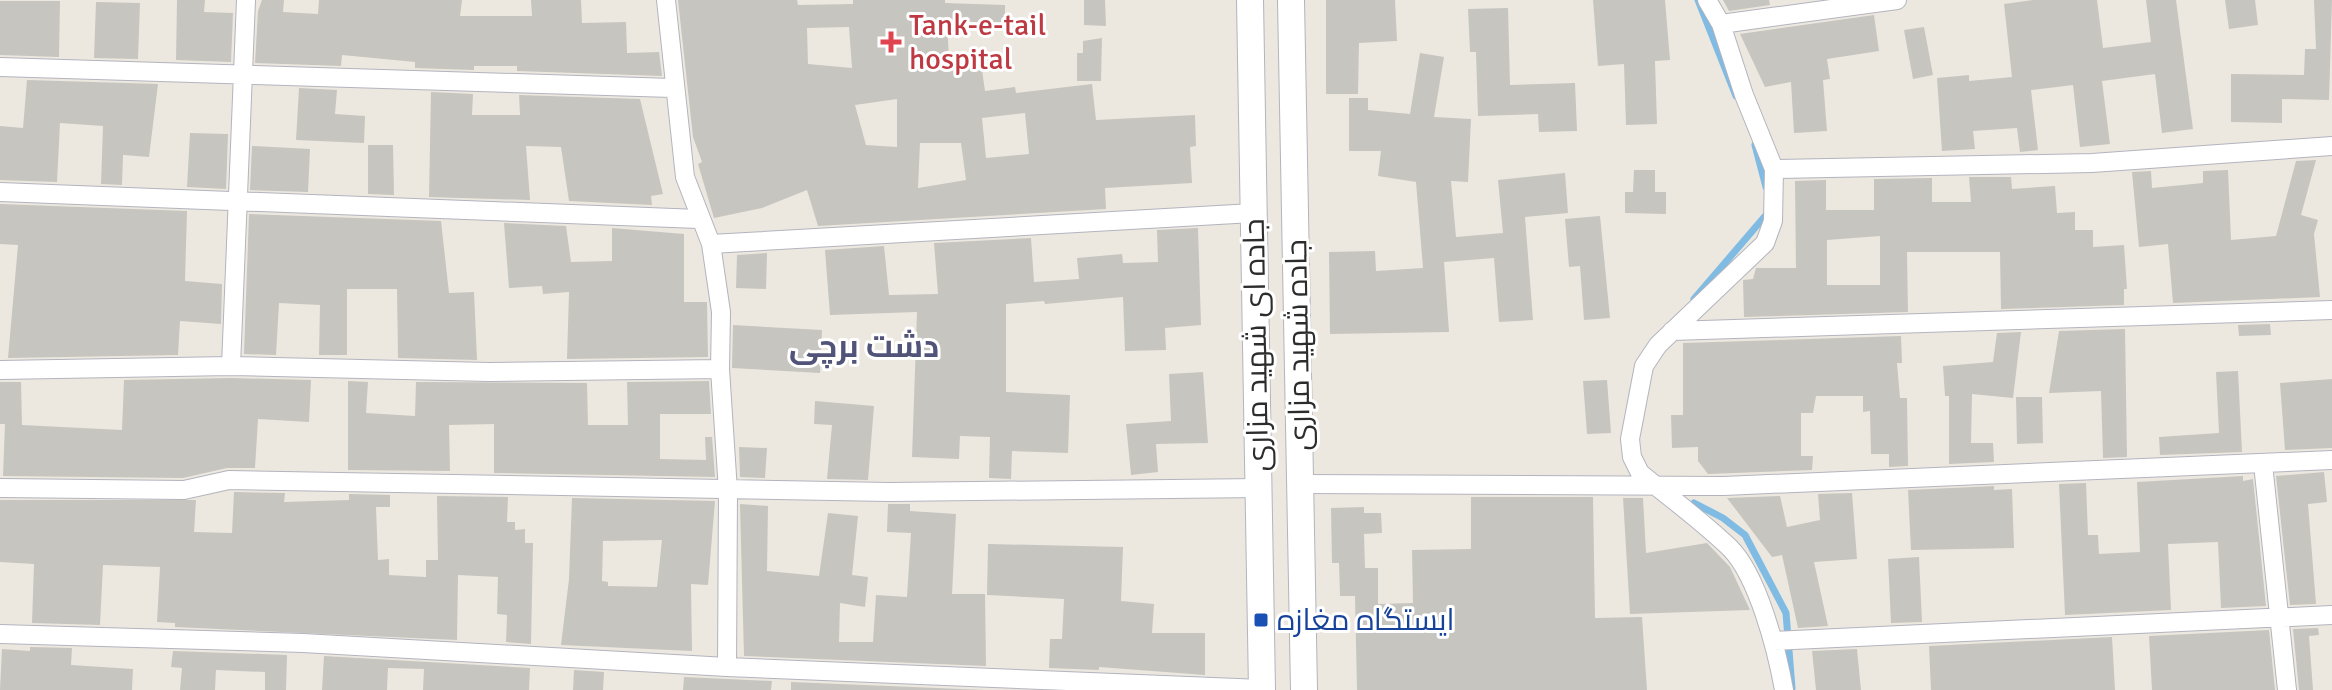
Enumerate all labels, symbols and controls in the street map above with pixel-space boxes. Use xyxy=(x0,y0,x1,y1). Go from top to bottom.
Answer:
place label: Tank-e-tail hospital xyxy=(909,7,1046,78)
marker: Tank-e-tail hospital xyxy=(880,31,902,53)
street label: جاده ای شهید مزاری xyxy=(1236,218,1277,472)
street label: جاده شهید مزاری xyxy=(1278,239,1319,451)
district label: دشت برچی xyxy=(789,327,939,369)
place label: ایستگاه مغازه xyxy=(1277,602,1455,639)
marker: ایستگاه مغازه xyxy=(1252,611,1270,629)

